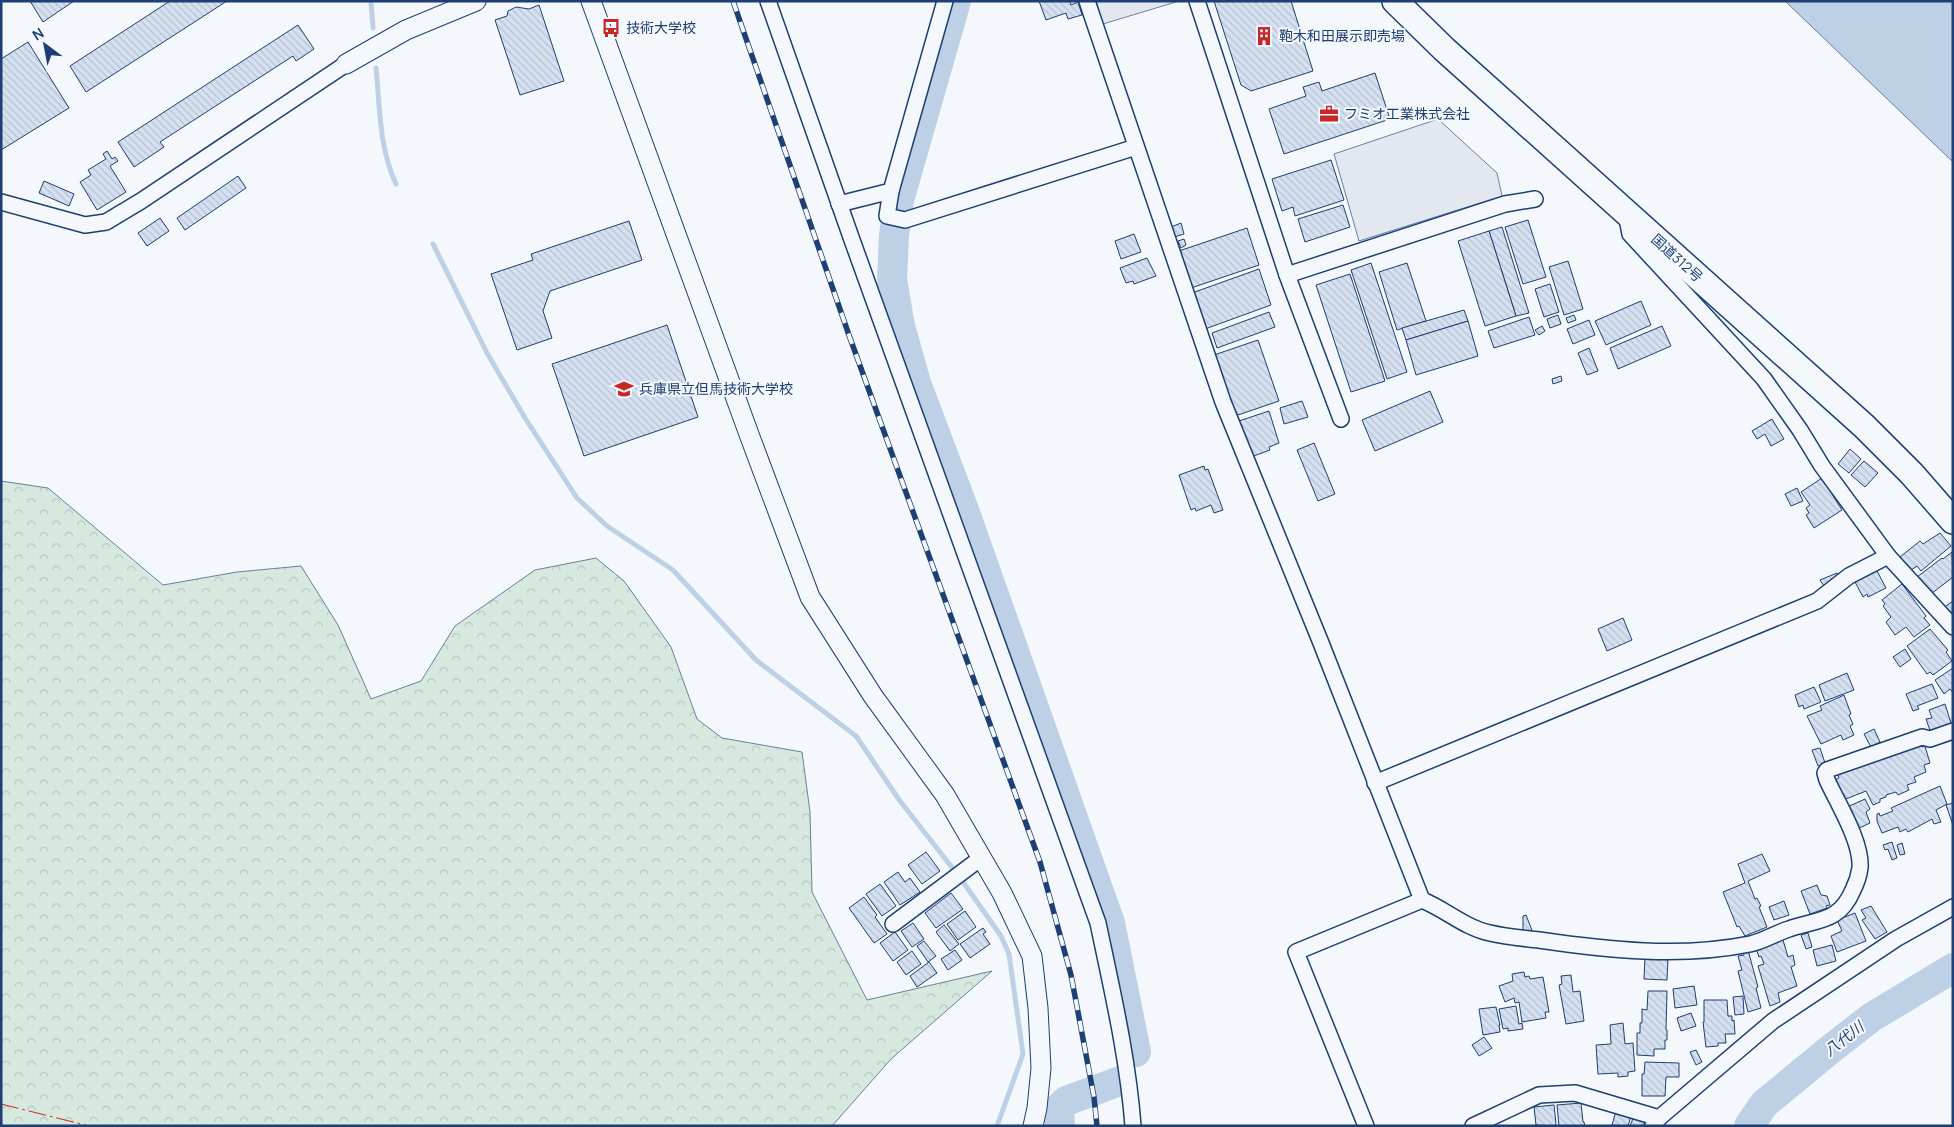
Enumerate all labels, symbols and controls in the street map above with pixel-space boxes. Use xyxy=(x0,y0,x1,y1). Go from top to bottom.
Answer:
bus stop icon: 技術大学校 xyxy=(600,17,622,39)
place label: 技術大学校 xyxy=(626,18,696,37)
north arrow xyxy=(20,20,70,70)
text: N xyxy=(29,23,47,44)
building icon: 鞄木和田展示即売場 xyxy=(1253,25,1275,47)
place label: 鞄木和田展示即売場 xyxy=(1279,26,1405,45)
office icon: フミオ工業株式会社 xyxy=(1318,103,1340,125)
place label: フミオ工業株式会社 xyxy=(1344,104,1470,123)
street label: 国道312号 xyxy=(1647,229,1707,286)
school or university icon: 兵庫県立但馬技術大学校 xyxy=(613,378,635,400)
place label: 兵庫県立但馬技術大学校 xyxy=(639,379,793,398)
water label: 八代川 xyxy=(1819,1015,1869,1061)

